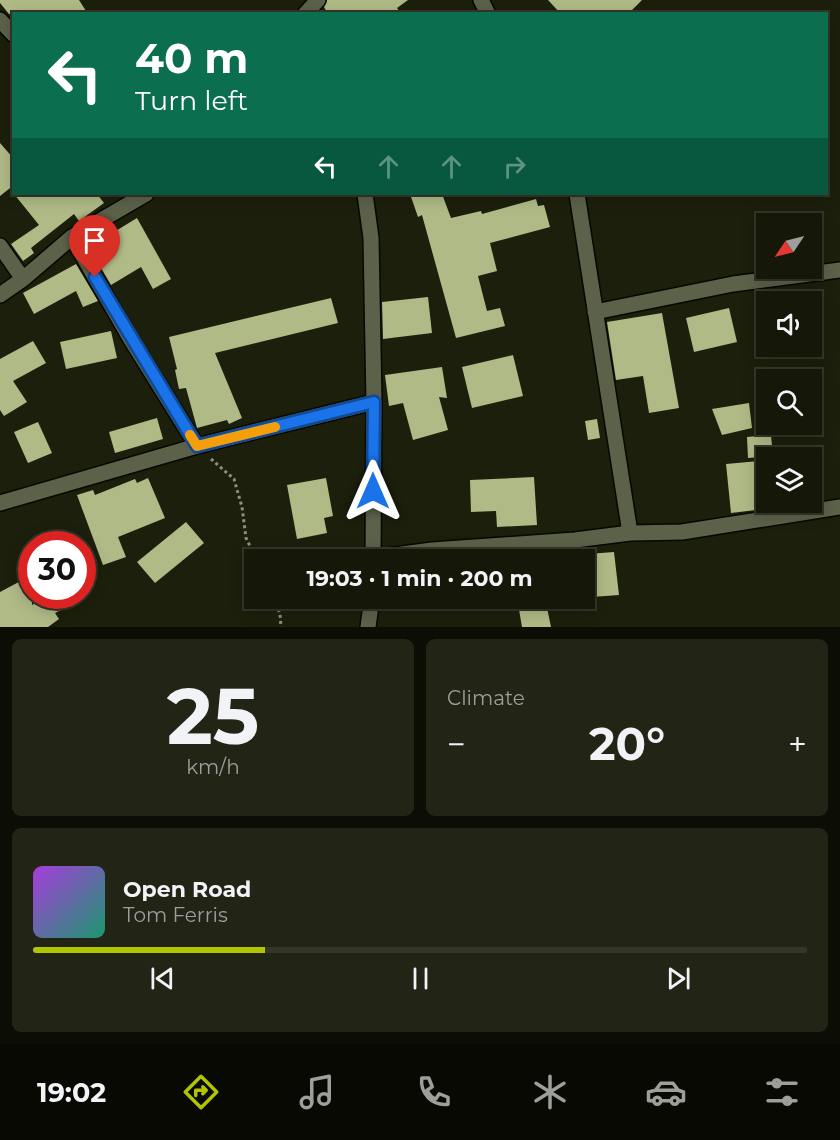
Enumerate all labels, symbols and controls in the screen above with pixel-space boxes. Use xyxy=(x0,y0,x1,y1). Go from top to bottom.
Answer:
text: 40 m xyxy=(135,32,248,84)
icon: left xyxy=(36,36,114,114)
text: Turn left xyxy=(135,84,248,117)
icon: left xyxy=(309,150,342,183)
icon: ahead xyxy=(372,150,405,183)
icon: ahead xyxy=(435,150,468,183)
icon: right xyxy=(498,150,531,183)
north arrow xyxy=(756,213,822,279)
map controls xyxy=(756,213,822,513)
pin xyxy=(69,215,120,277)
icon: arrive xyxy=(78,224,111,257)
button: sound xyxy=(756,291,822,357)
button: search xyxy=(756,369,822,435)
button: layers xyxy=(756,447,822,513)
position arrow xyxy=(341,459,405,523)
speed limit sign: 30 xyxy=(18,531,96,609)
text: 19:03 · 1 min · 200 m xyxy=(306,565,533,592)
text: 25 xyxy=(167,668,259,764)
text: Climate xyxy=(447,686,525,710)
text: 20° xyxy=(589,716,665,771)
text: − xyxy=(447,724,466,764)
text: + xyxy=(788,724,807,764)
text: km/h xyxy=(186,755,240,779)
text: Open Road xyxy=(123,876,251,903)
text: Tom Ferris xyxy=(123,903,228,927)
icon: previous xyxy=(146,962,179,995)
icon: pause xyxy=(404,962,437,995)
icon: next xyxy=(662,962,695,995)
icon: directions xyxy=(180,1071,222,1113)
icon: music xyxy=(296,1071,338,1113)
icon: phone xyxy=(413,1071,455,1113)
icon: climate xyxy=(529,1071,571,1113)
icon: car xyxy=(645,1071,687,1113)
icon: filters xyxy=(761,1071,803,1113)
text: 19:02 xyxy=(37,1076,106,1109)

